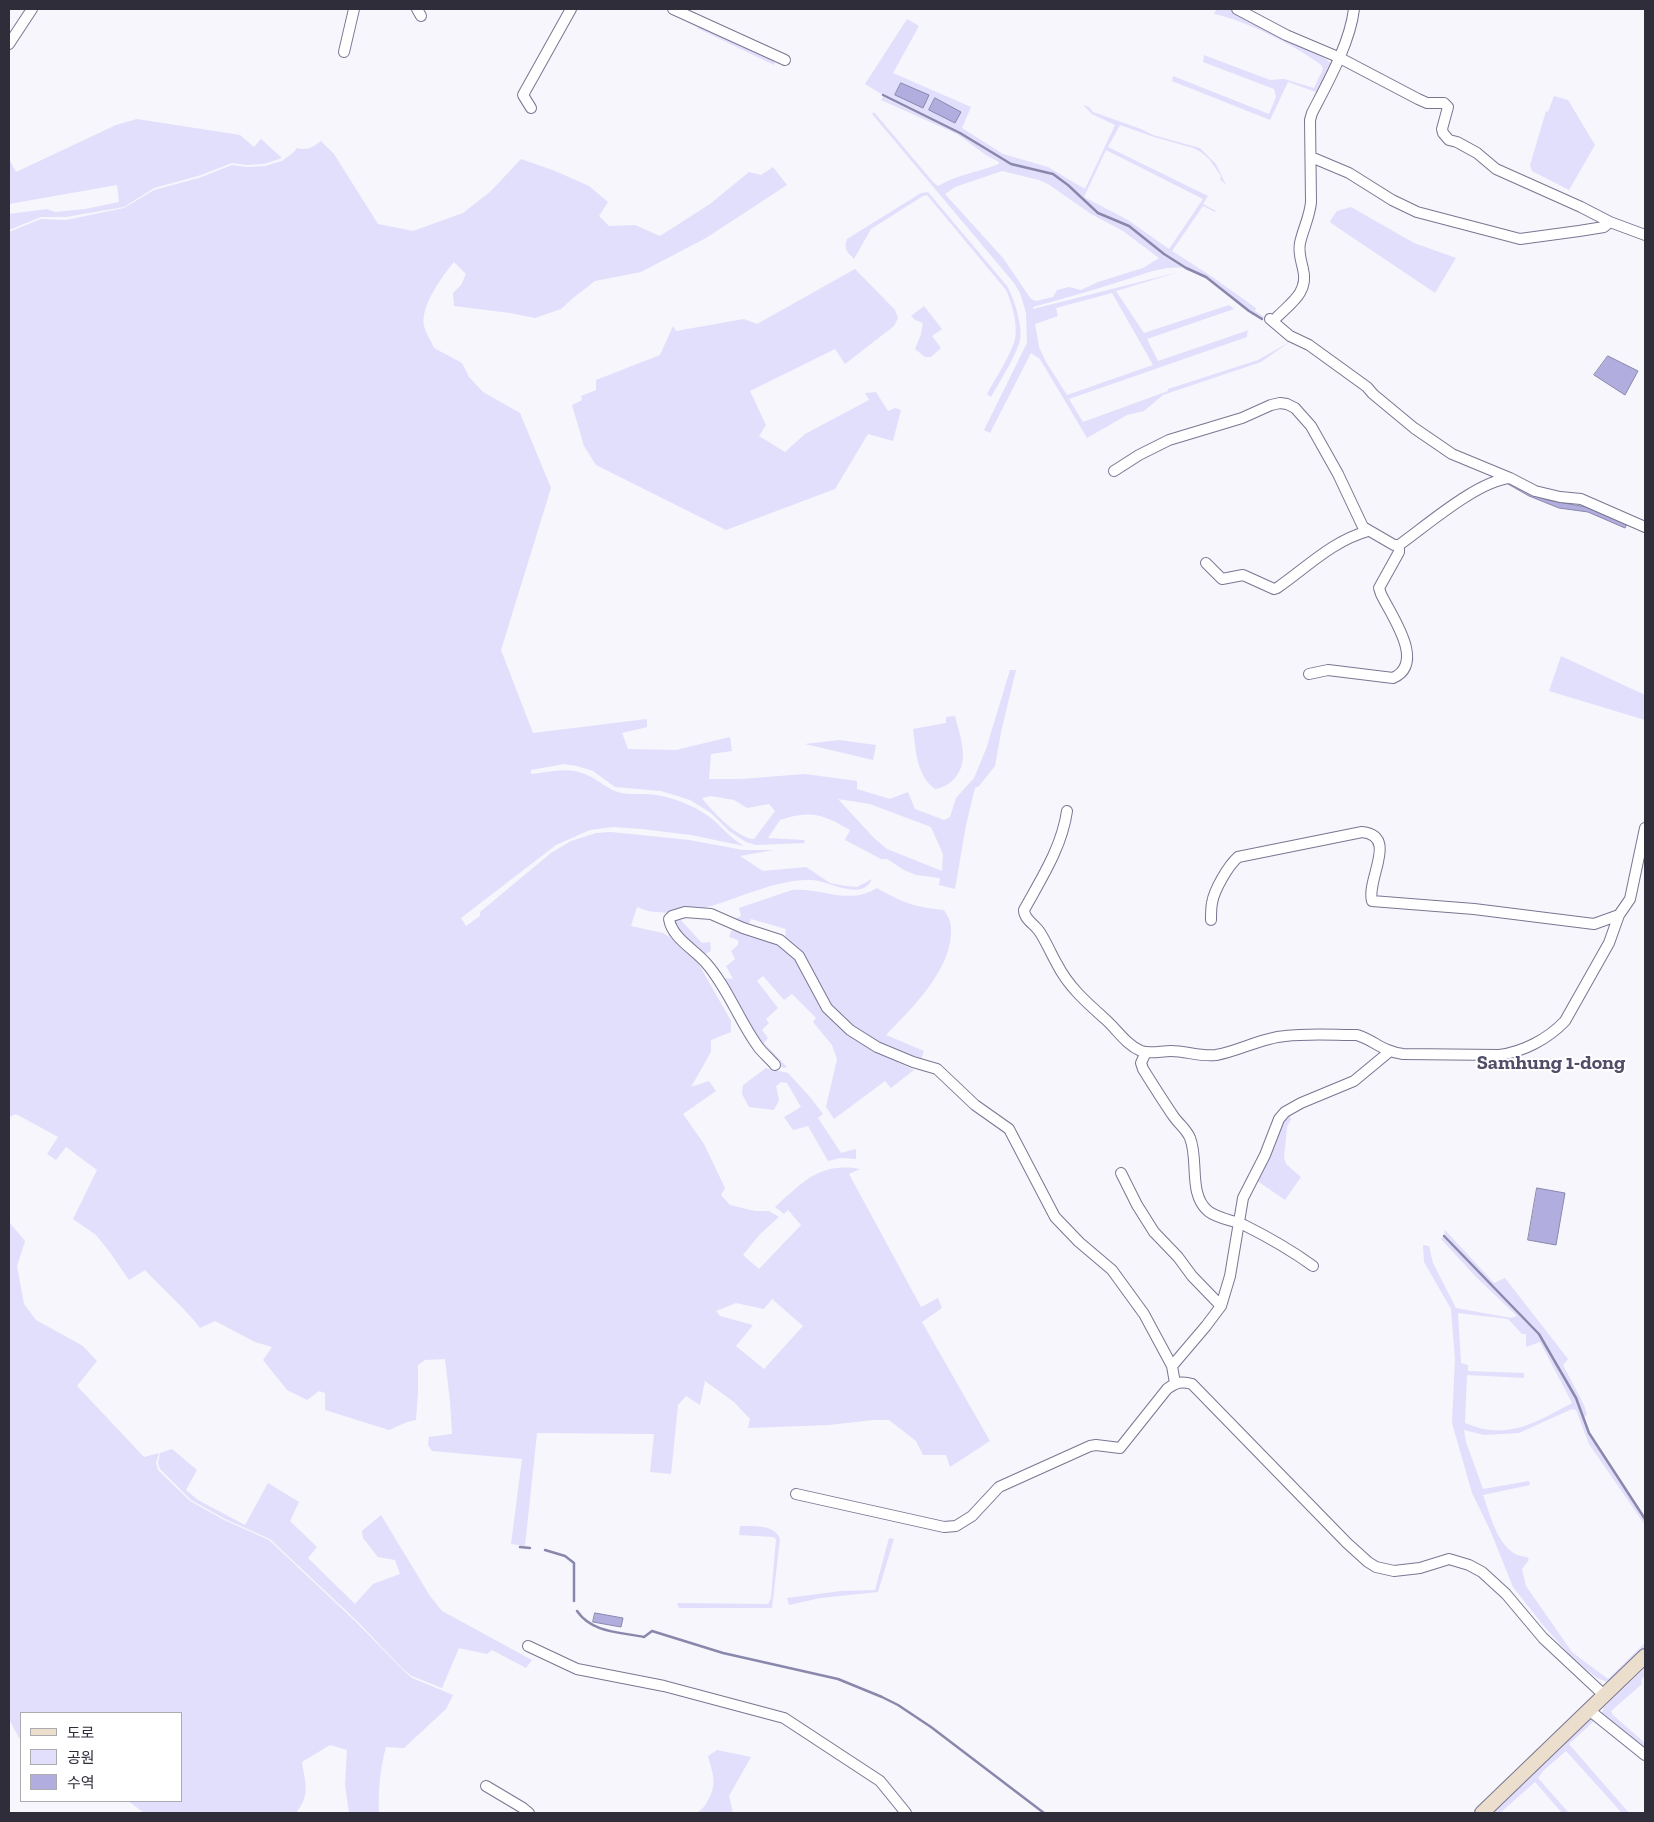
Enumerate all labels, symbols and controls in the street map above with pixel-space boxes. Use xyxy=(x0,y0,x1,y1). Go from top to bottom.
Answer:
district label: Samhung 1-dong xyxy=(1477,1051,1625,1075)
legend xyxy=(20,1712,182,1802)
text: 도로 xyxy=(67,1724,95,1742)
text: 공원 xyxy=(67,1749,95,1767)
text: 수역 xyxy=(67,1774,95,1792)

